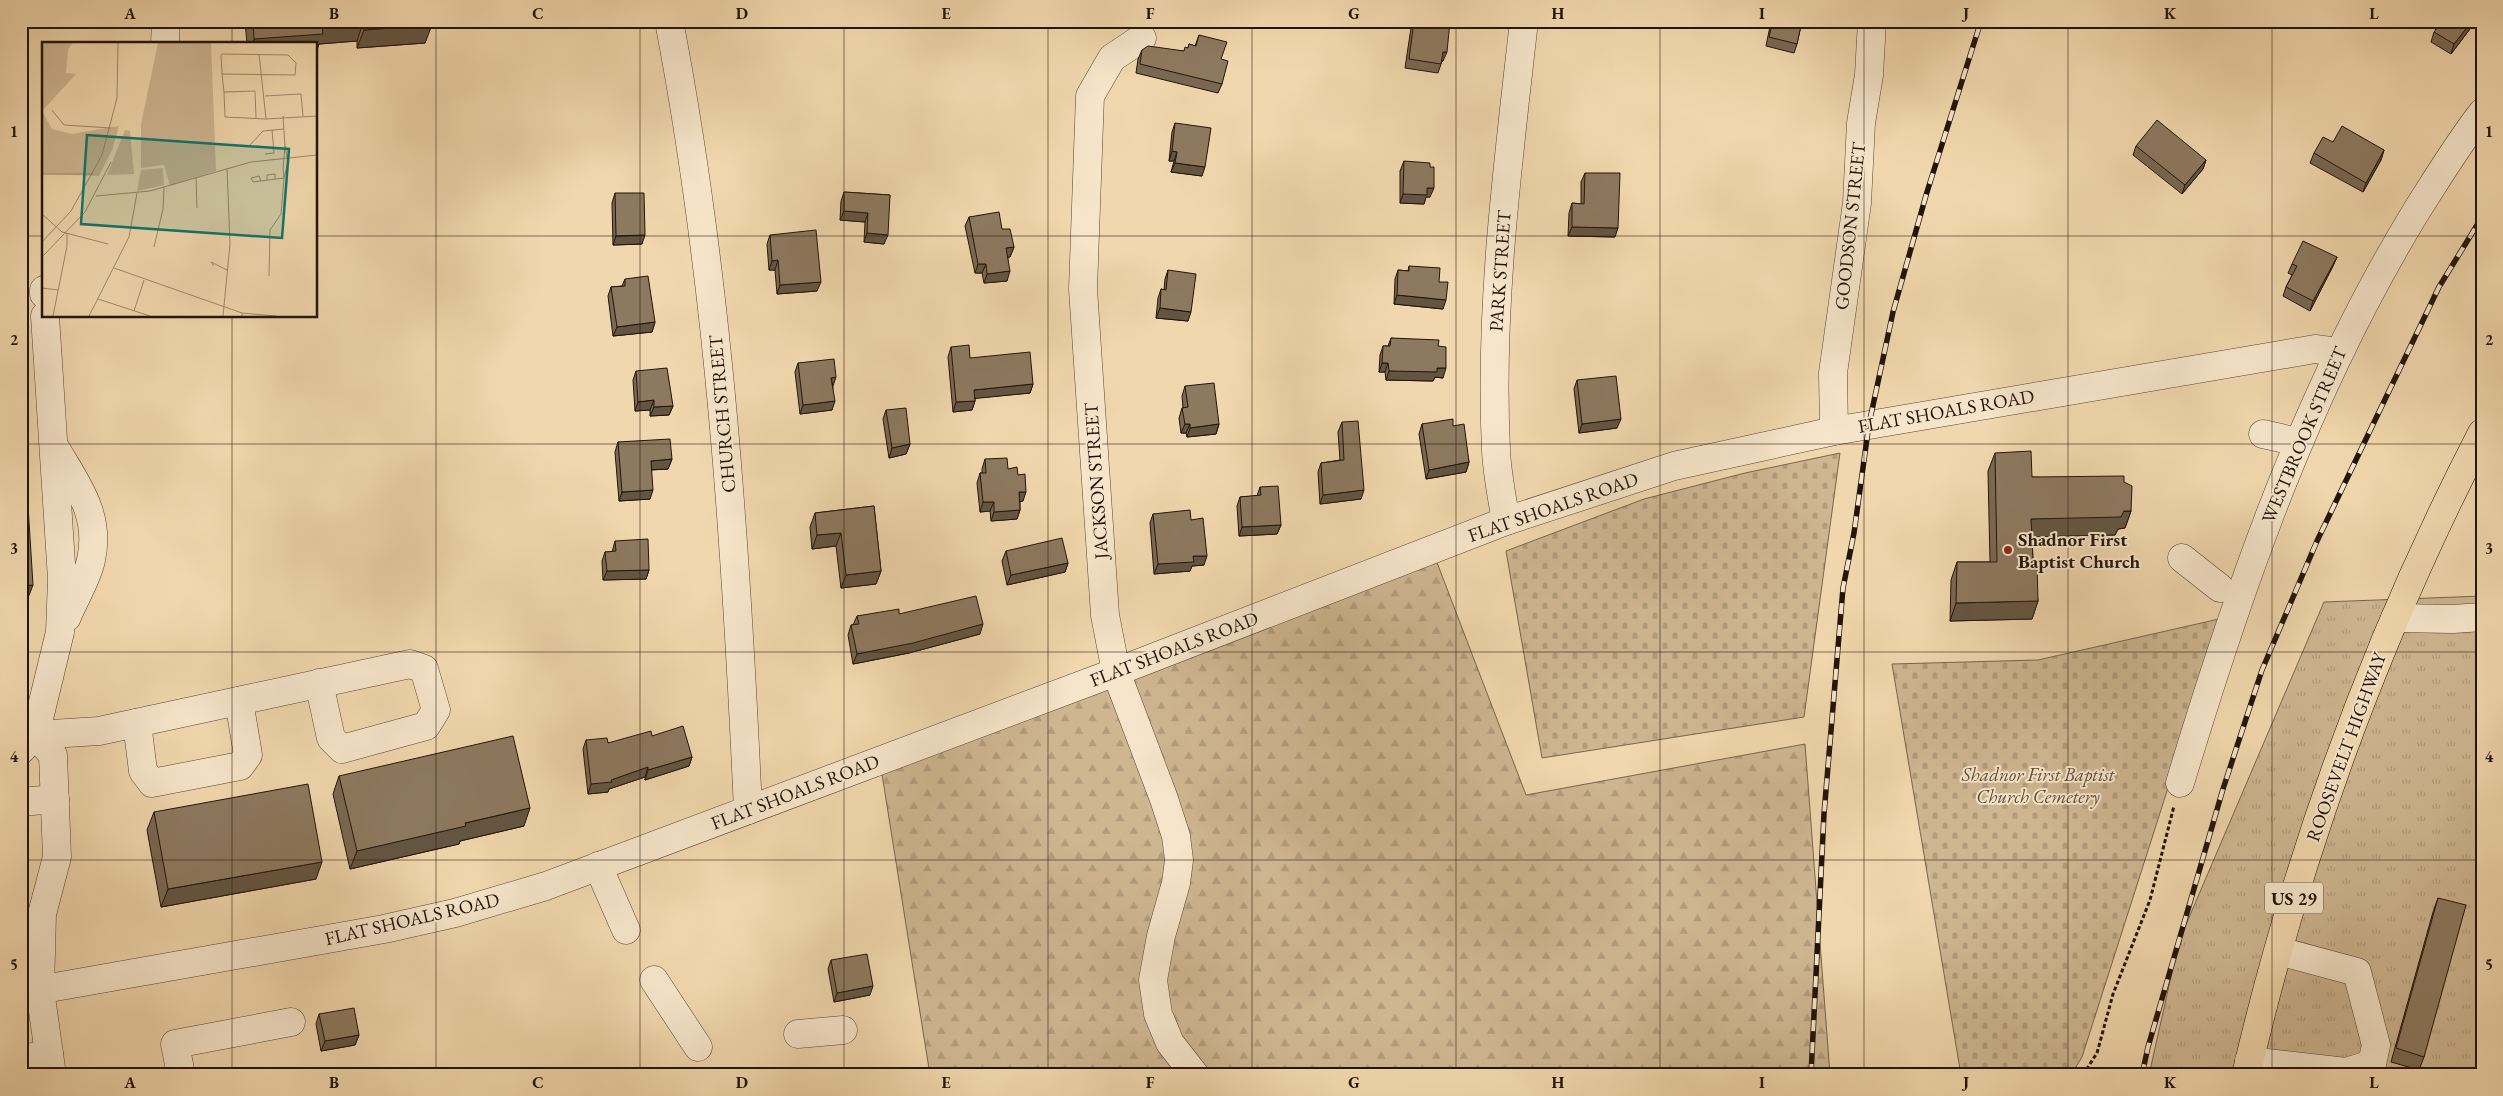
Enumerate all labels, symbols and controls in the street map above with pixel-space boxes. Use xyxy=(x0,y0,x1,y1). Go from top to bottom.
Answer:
text: A xyxy=(123,3,136,24)
text: B xyxy=(329,3,339,24)
text: C xyxy=(532,3,544,24)
text: D xyxy=(736,3,748,24)
text: E xyxy=(941,3,951,24)
text: F xyxy=(1146,3,1155,24)
text: G xyxy=(1348,3,1360,24)
text: H xyxy=(1552,3,1565,24)
text: I xyxy=(1759,3,1765,24)
text: J xyxy=(1961,3,1969,24)
text: K xyxy=(2164,3,2177,24)
text: L xyxy=(2369,3,2379,24)
inset map xyxy=(42,42,318,318)
text: 1 xyxy=(10,121,18,142)
text: 1 xyxy=(2485,121,2493,142)
street label: GOODSON STREET xyxy=(1829,141,1871,311)
street label: PARK STREET xyxy=(1483,209,1517,332)
text: 2 xyxy=(10,329,19,350)
text: 2 xyxy=(2485,329,2494,350)
street label: CHURCH STREET xyxy=(703,334,741,494)
street label: WESTBROOK STREET xyxy=(2255,343,2353,527)
street label: FLAT SHOALS ROAD xyxy=(1856,383,2036,439)
street label: JACKSON STREET xyxy=(1078,402,1114,562)
street label: FLAT SHOALS ROAD xyxy=(1464,466,1642,548)
place label: Shadnor First Baptist Church xyxy=(2018,527,2141,574)
text: 3 xyxy=(10,538,18,559)
text: 3 xyxy=(2485,538,2493,559)
marker: Shadnor First Baptist Church xyxy=(2002,544,2014,556)
street label: FLAT SHOALS ROAD xyxy=(1086,605,1262,693)
street label: ROOSEVELT HIGHWAY xyxy=(2300,648,2392,845)
text: 4 xyxy=(10,746,19,767)
text: 4 xyxy=(2485,746,2494,767)
street label: FLAT SHOALS ROAD xyxy=(707,748,883,836)
park label: Shadnor First Baptist Church Cemetery xyxy=(1961,762,2116,809)
road number: US 29 xyxy=(2265,882,2323,914)
street label: FLAT SHOALS ROAD xyxy=(322,887,502,951)
text: 5 xyxy=(10,954,18,975)
text: 5 xyxy=(2485,954,2493,975)
text: A xyxy=(123,1072,136,1093)
text: B xyxy=(329,1072,339,1093)
text: C xyxy=(532,1072,544,1093)
text: D xyxy=(736,1072,748,1093)
text: E xyxy=(941,1072,951,1093)
text: F xyxy=(1146,1072,1155,1093)
text: G xyxy=(1348,1072,1360,1093)
text: H xyxy=(1552,1072,1565,1093)
text: I xyxy=(1759,1072,1765,1093)
text: J xyxy=(1961,1072,1969,1093)
text: K xyxy=(2164,1072,2177,1093)
text: L xyxy=(2369,1072,2379,1093)

